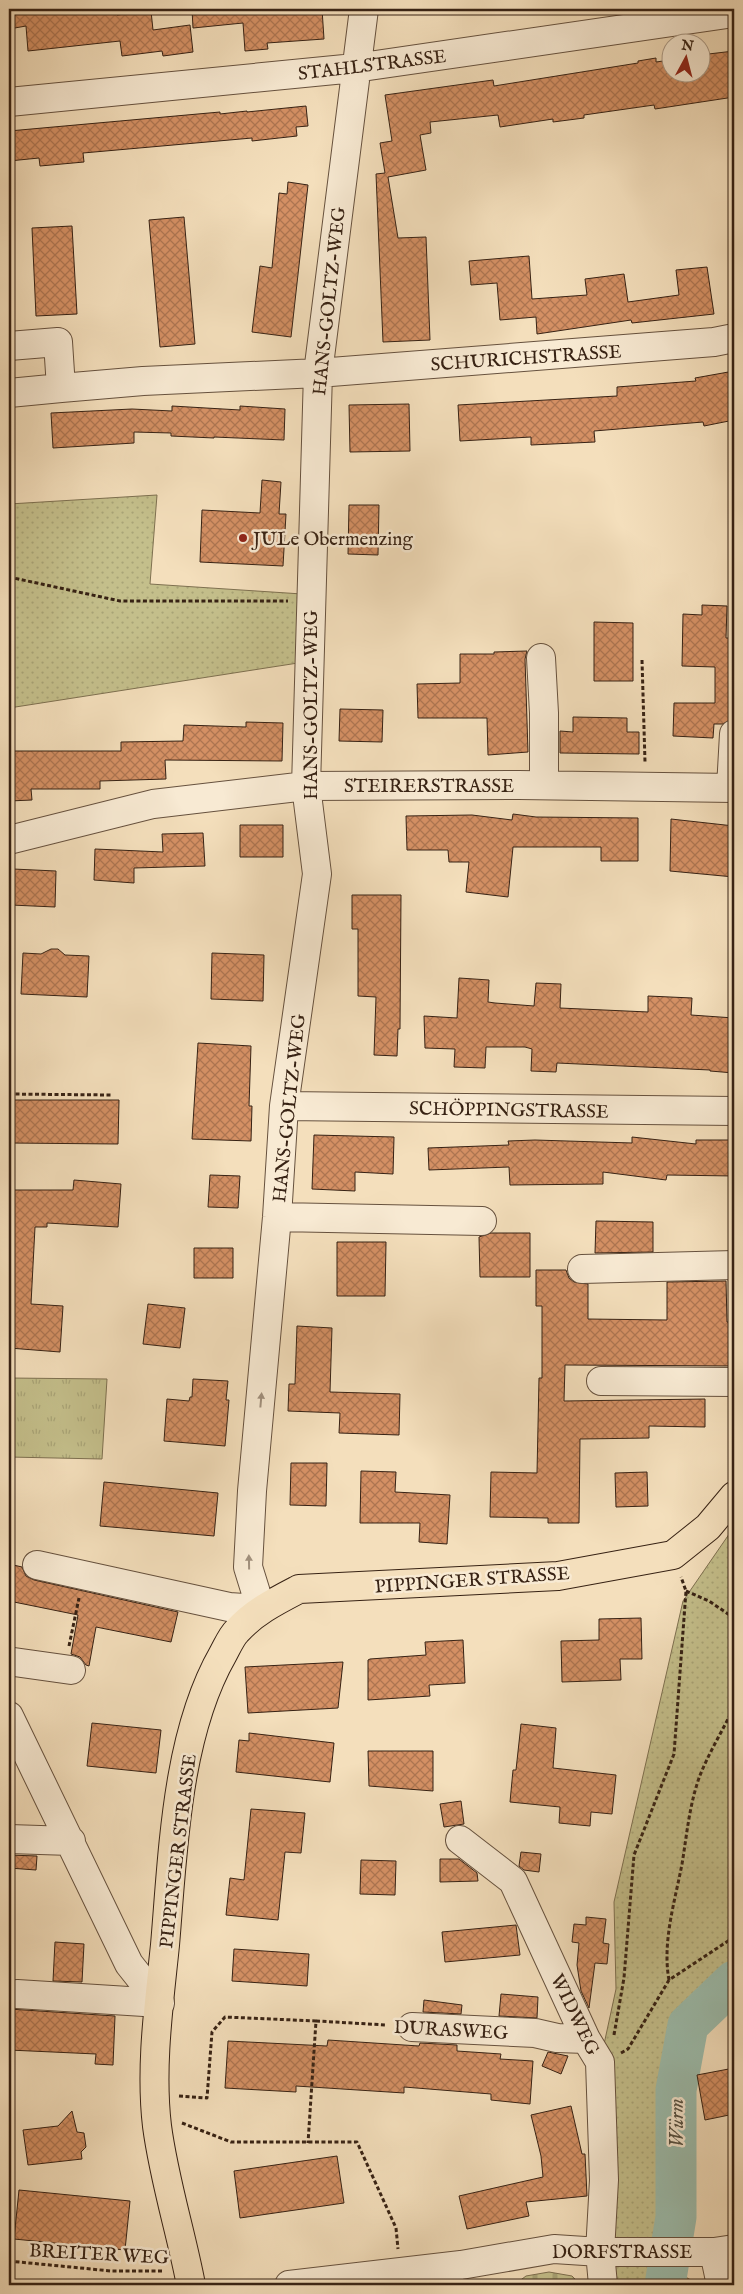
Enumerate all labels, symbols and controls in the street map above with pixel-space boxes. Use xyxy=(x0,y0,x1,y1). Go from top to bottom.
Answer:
north arrow xyxy=(660,32,710,82)
text: N xyxy=(679,36,695,56)
street label: STAHLSTRASSE xyxy=(297,45,448,87)
street label: HANS-GOLTZ-WEG xyxy=(308,206,352,397)
street label: SCHURICHSTRASSE xyxy=(430,340,622,378)
place label: JULe Obermenzing xyxy=(251,528,413,552)
marker: JULe Obermenzing xyxy=(237,532,249,544)
street label: HANS-GOLTZ-WEG xyxy=(300,610,324,800)
street label: STEIRERSTRASSE xyxy=(344,775,514,799)
street label: HANS-GOLTZ-WEG xyxy=(268,1013,312,1204)
street label: SCHÖPPINGSTRASSE xyxy=(409,1097,609,1125)
one-way arrow xyxy=(257,1392,265,1408)
one-way arrow xyxy=(245,1554,253,1570)
street label: PIPPINGER STRASSE xyxy=(374,1562,571,1600)
street label: PIPPINGER STRASSE xyxy=(155,1753,203,1950)
street label: WIDWEG xyxy=(544,1970,604,2060)
street label: DURASWEG xyxy=(393,2016,509,2046)
water label: Würm xyxy=(665,2099,690,2147)
street label: BREITER WEG xyxy=(28,2239,169,2271)
street label: DORFSTRASSE xyxy=(552,2241,692,2265)

